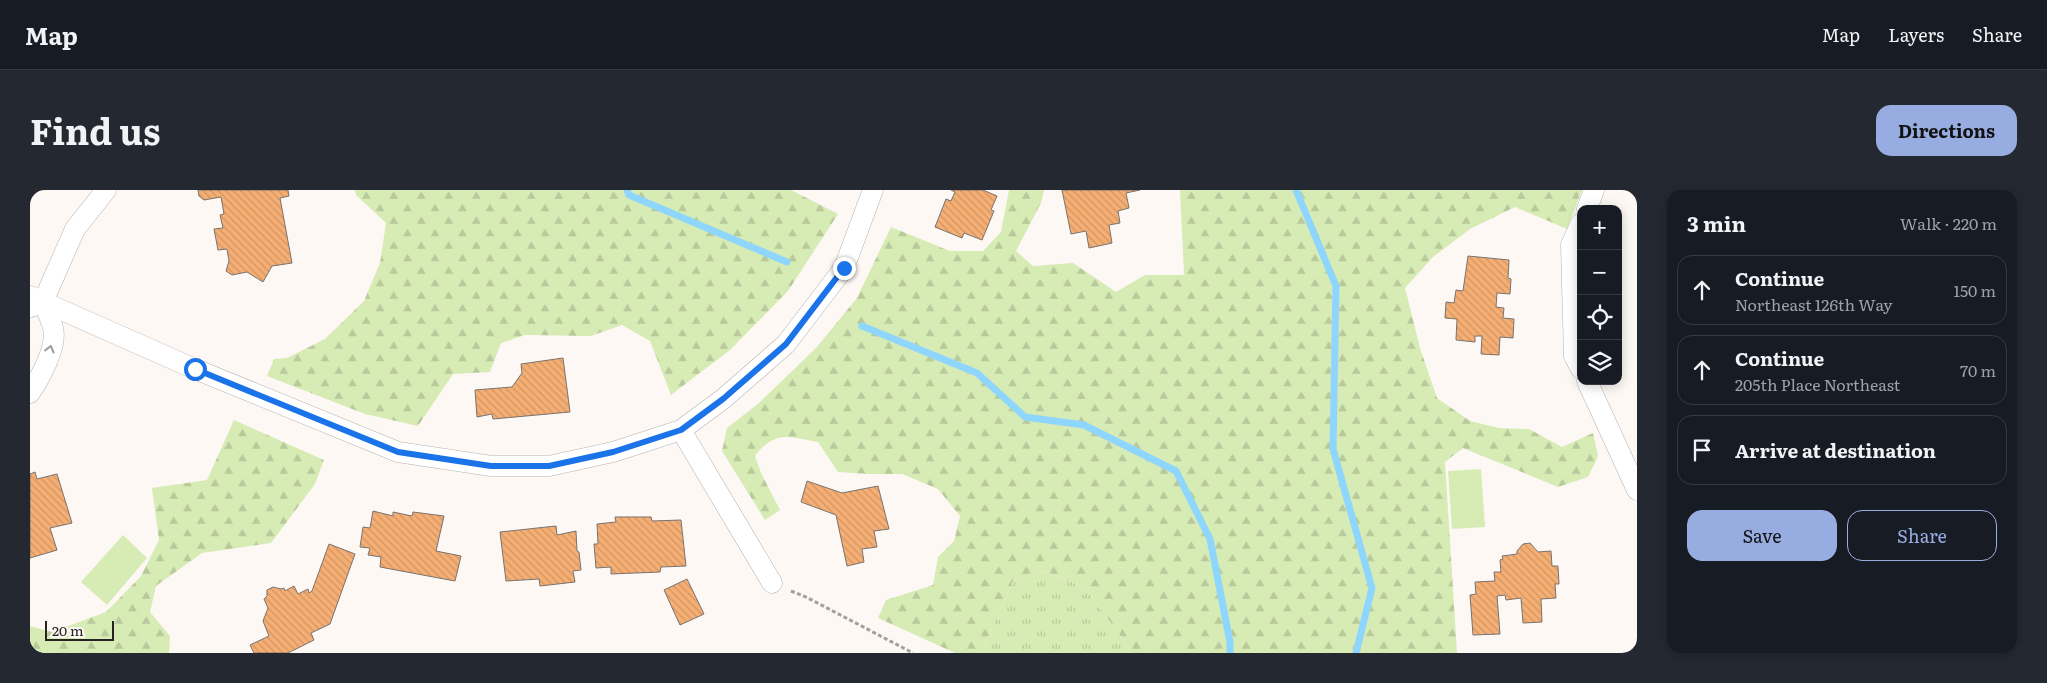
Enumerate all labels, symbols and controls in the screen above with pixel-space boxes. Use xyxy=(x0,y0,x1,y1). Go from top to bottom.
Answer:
text: Map xyxy=(25,17,78,52)
text: Map xyxy=(1822,21,1860,48)
text: Layers xyxy=(1888,21,1944,48)
text: Share xyxy=(1972,21,2022,48)
text: Find us xyxy=(30,104,160,156)
button: Directions xyxy=(1876,105,2017,156)
map controls xyxy=(1577,205,1622,385)
button: + xyxy=(1577,205,1622,250)
text: 3 min xyxy=(1687,207,1746,238)
text: Walk · 220 m xyxy=(1900,211,1997,235)
button: − xyxy=(1577,250,1622,295)
route end xyxy=(833,257,856,280)
text: Continue xyxy=(1735,264,1824,292)
icon: ahead xyxy=(1688,276,1716,304)
text: 150 m xyxy=(1953,278,1996,302)
text: Northeast 126th Way xyxy=(1735,292,1892,316)
button: locate xyxy=(1577,295,1622,340)
button: layers xyxy=(1577,340,1622,385)
text: Continue xyxy=(1735,344,1824,372)
one-way arrow xyxy=(44,345,55,353)
icon: ahead xyxy=(1688,356,1716,384)
route start xyxy=(184,358,207,381)
text: 70 m xyxy=(1960,358,1996,382)
text: 205th Place Northeast xyxy=(1735,372,1900,396)
icon: arrive xyxy=(1688,436,1716,464)
text: Arrive at destination xyxy=(1735,436,1936,464)
button: Save xyxy=(1687,510,1837,561)
button: Share xyxy=(1847,510,1997,561)
scale bar xyxy=(45,618,114,641)
text: 20 m xyxy=(52,620,84,640)

